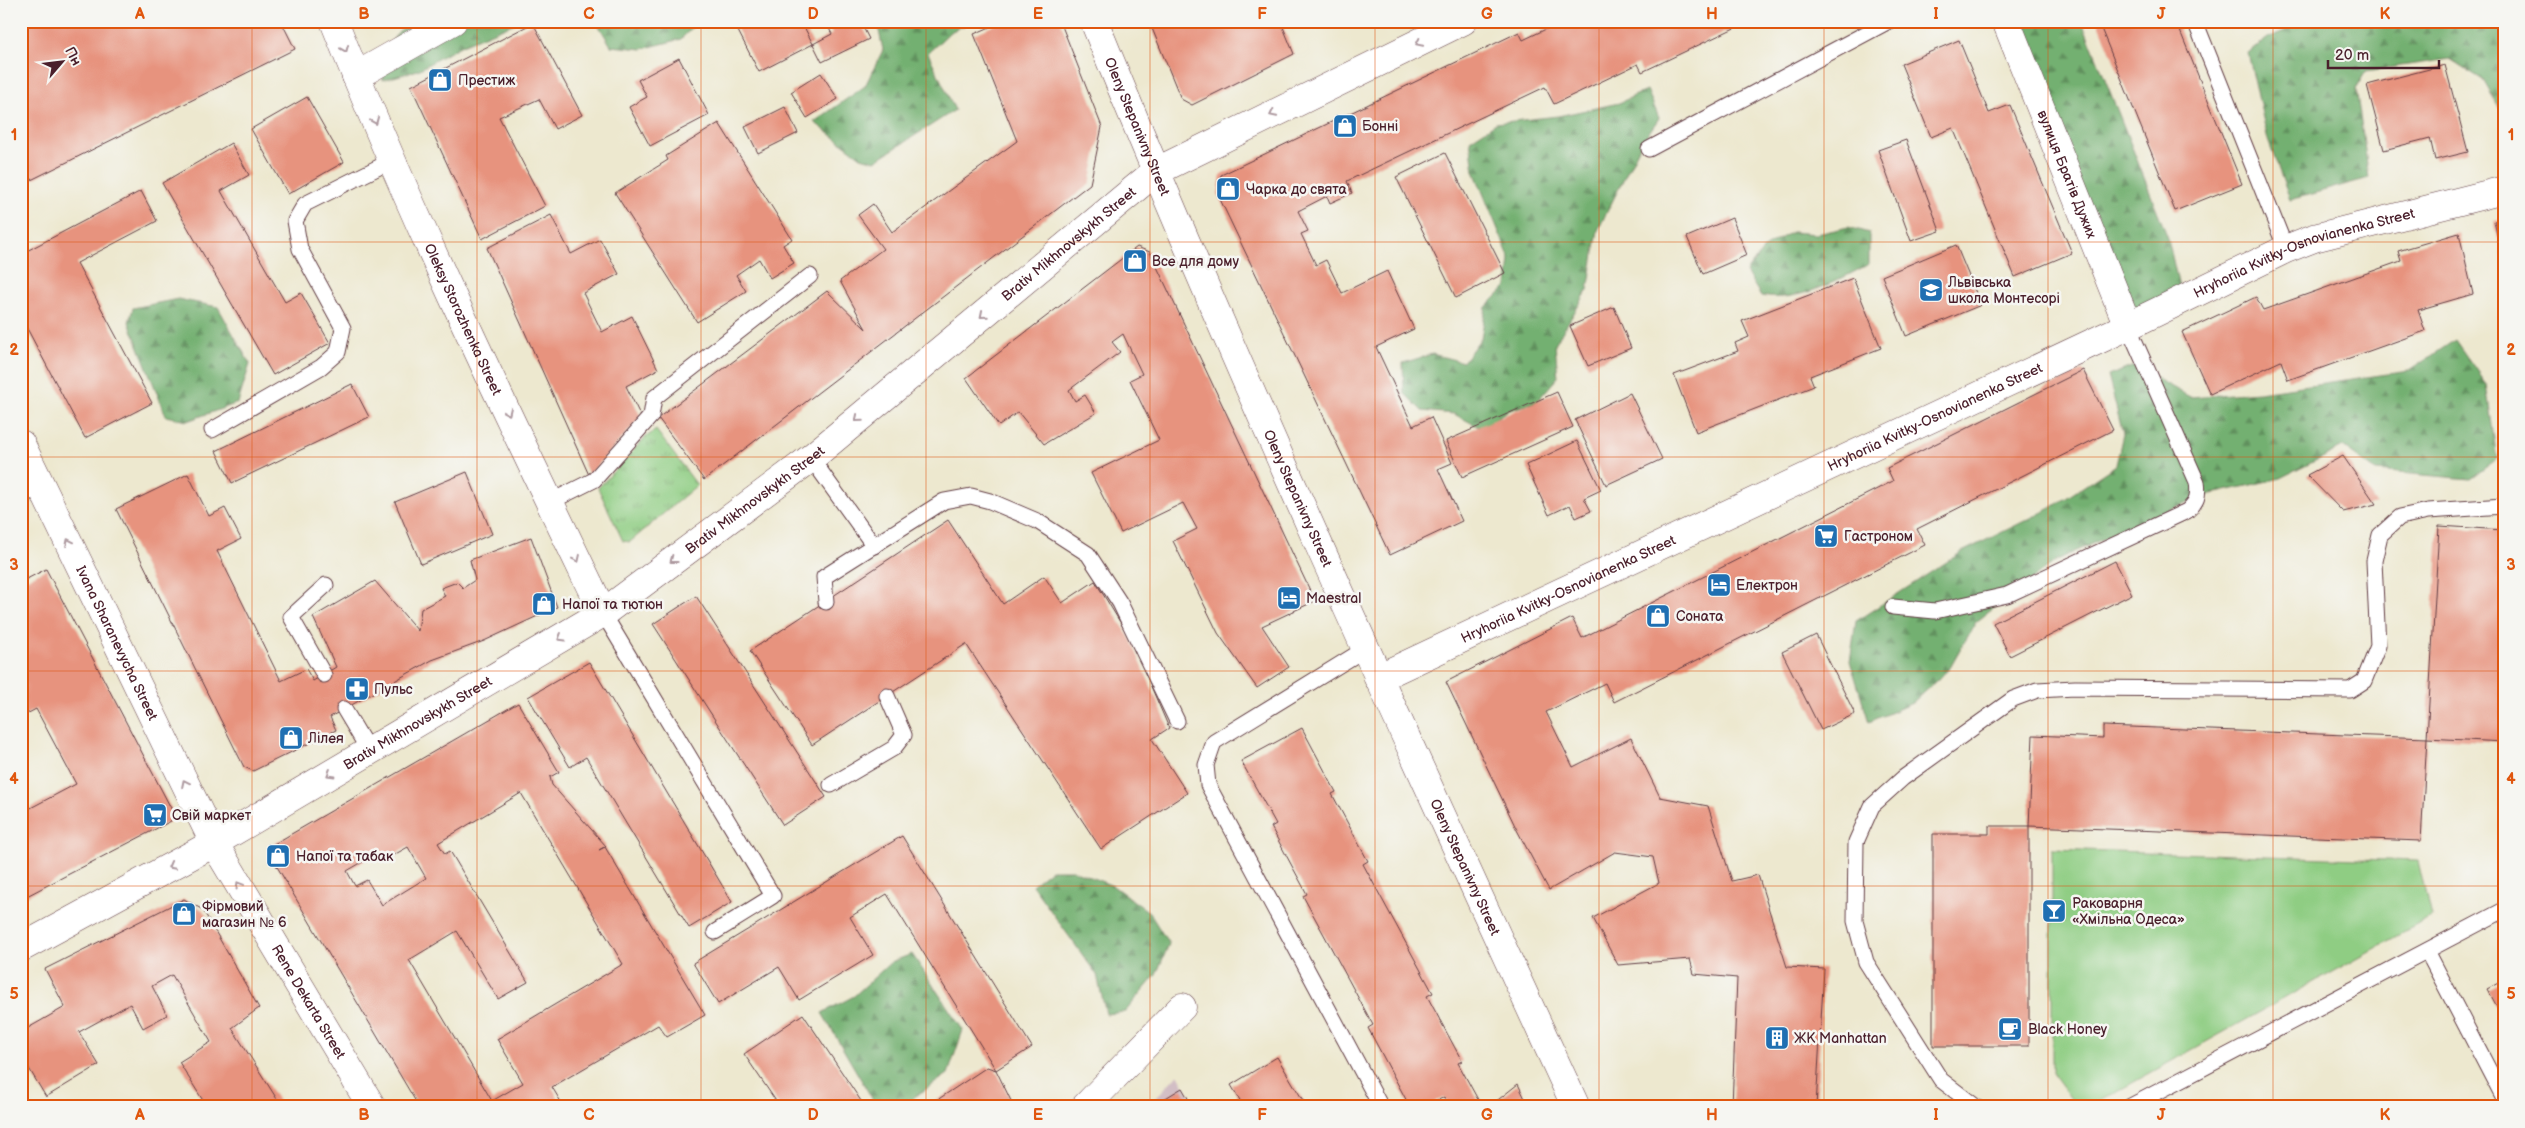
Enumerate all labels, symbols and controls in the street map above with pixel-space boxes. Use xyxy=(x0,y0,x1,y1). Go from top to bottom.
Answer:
text: A xyxy=(134,5,145,24)
text: B xyxy=(358,5,370,24)
text: C xyxy=(583,5,595,24)
text: D xyxy=(807,5,819,24)
text: E xyxy=(1033,5,1043,24)
text: F xyxy=(1257,5,1267,24)
text: G xyxy=(1481,5,1493,24)
text: H xyxy=(1706,5,1718,24)
text: I xyxy=(1933,5,1939,24)
text: J xyxy=(2157,5,2166,24)
text: K xyxy=(2380,5,2391,24)
one-way arrow xyxy=(1415,36,1424,47)
north arrow xyxy=(38,38,88,88)
scale bar xyxy=(2328,38,2439,70)
text: Пн xyxy=(61,44,85,68)
one-way arrow xyxy=(339,44,349,53)
text: 20 m xyxy=(2335,46,2369,65)
street label: Oleny Stepanivny Street xyxy=(1101,55,1174,199)
shop icon: Престиж xyxy=(427,67,453,93)
place label: Престиж xyxy=(458,72,515,89)
one-way arrow xyxy=(1269,108,1278,118)
street label: вулиця Братів Дужих xyxy=(2034,108,2101,241)
shop icon: Бонні xyxy=(1332,113,1358,139)
one-way arrow xyxy=(368,116,379,125)
place label: Бонні xyxy=(1362,118,1398,135)
text: 1 xyxy=(11,126,17,145)
text: 1 xyxy=(2508,126,2514,145)
shop icon: Чарка до свята xyxy=(1215,176,1241,202)
place label: Чарка до свята xyxy=(1246,181,1348,198)
street label: Brativ Mikhnovskykh Street xyxy=(998,183,1140,305)
street label: Hryhoriia Kvitky-Osnovianenka Street xyxy=(2191,204,2417,301)
street label: Oleksy Storozhenka Street xyxy=(421,241,506,398)
shop icon: Все для дому xyxy=(1122,248,1148,274)
place label: Все для дому xyxy=(1152,253,1239,270)
place label: Львівська школа Монтесорі xyxy=(1947,274,2060,307)
school or university icon: Львівська школа Монтесорі xyxy=(1918,277,1944,303)
one-way arrow xyxy=(980,309,989,317)
text: 2 xyxy=(9,341,19,360)
text: 2 xyxy=(2506,341,2516,360)
street label: Hryhoriia Kvitky-Osnovianenka Street xyxy=(1825,359,2046,474)
one-way arrow xyxy=(501,407,512,416)
one-way arrow xyxy=(855,413,864,421)
street label: Oleny Stepanivny Street xyxy=(1260,427,1336,570)
street label: Brativ Mikhnovskykh Street xyxy=(682,442,828,557)
supermarket icon: Гастроном xyxy=(1813,523,1839,549)
place label: Гастроном xyxy=(1844,528,1913,545)
street label: Hryhoriia Kvitky-Osnovianenka Street xyxy=(1458,531,1679,646)
one-way arrow xyxy=(65,539,75,548)
one-way arrow xyxy=(571,554,582,563)
one-way arrow xyxy=(670,555,679,563)
text: 3 xyxy=(9,556,19,575)
text: 3 xyxy=(2506,556,2516,575)
street label: Ivana Sharanevycha Street xyxy=(73,563,162,724)
hotel icon: Електрон xyxy=(1706,572,1732,598)
place label: Електрон xyxy=(1736,577,1798,594)
hotel icon: Maestral xyxy=(1276,585,1302,611)
place label: Maestral xyxy=(1306,590,1361,607)
shop icon: Напої та тютюн xyxy=(531,591,557,617)
place label: Напої та тютюн xyxy=(562,596,663,613)
shop icon: Соната xyxy=(1645,603,1671,629)
place label: Соната xyxy=(1676,608,1724,625)
one-way arrow xyxy=(557,632,566,642)
street label: Brativ Mikhnovskykh Street xyxy=(340,672,495,773)
pharmacy icon: Пульс xyxy=(344,676,370,702)
place label: Пульс xyxy=(374,681,413,698)
shop icon: Лілея xyxy=(278,725,304,751)
place label: Лілея xyxy=(307,730,344,747)
one-way arrow xyxy=(327,767,336,777)
text: 4 xyxy=(9,770,19,789)
text: 4 xyxy=(2506,770,2516,789)
one-way arrow xyxy=(181,780,191,789)
street label: Oleny Stepanivny Street xyxy=(1427,796,1504,939)
supermarket icon: Свій маркет xyxy=(142,802,168,828)
place label: Свій маркет xyxy=(172,807,252,824)
shop icon: Напої та табак xyxy=(265,843,291,869)
place label: Напої та табак xyxy=(296,848,394,865)
one-way arrow xyxy=(168,860,177,870)
one-way arrow xyxy=(236,881,245,890)
place label: Раковарня «Хмільна Одеса» xyxy=(2072,895,2185,928)
place label: Фірмовий магазин № 6 xyxy=(202,898,287,931)
bar icon: Раковарня «Хмільна Одеса» xyxy=(2041,898,2067,924)
shop icon: Фірмовий магазин № 6 xyxy=(171,901,197,927)
street label: Rene Dekarta Street xyxy=(268,941,350,1062)
text: 5 xyxy=(9,985,19,1004)
text: 5 xyxy=(2506,985,2516,1004)
cafe icon: Black Honey xyxy=(1997,1016,2023,1042)
place label: Black Honey xyxy=(2028,1021,2108,1038)
building icon: ЖК Manhattan xyxy=(1764,1025,1790,1051)
place label: ЖК Manhattan xyxy=(1794,1030,1887,1047)
text: A xyxy=(134,1106,145,1125)
text: B xyxy=(358,1106,370,1125)
text: C xyxy=(583,1106,595,1125)
text: D xyxy=(807,1106,819,1125)
text: E xyxy=(1033,1106,1043,1125)
text: F xyxy=(1257,1106,1267,1125)
text: G xyxy=(1481,1106,1493,1125)
text: H xyxy=(1706,1106,1718,1125)
text: I xyxy=(1933,1106,1939,1125)
text: J xyxy=(2157,1106,2166,1125)
text: K xyxy=(2380,1106,2391,1125)

